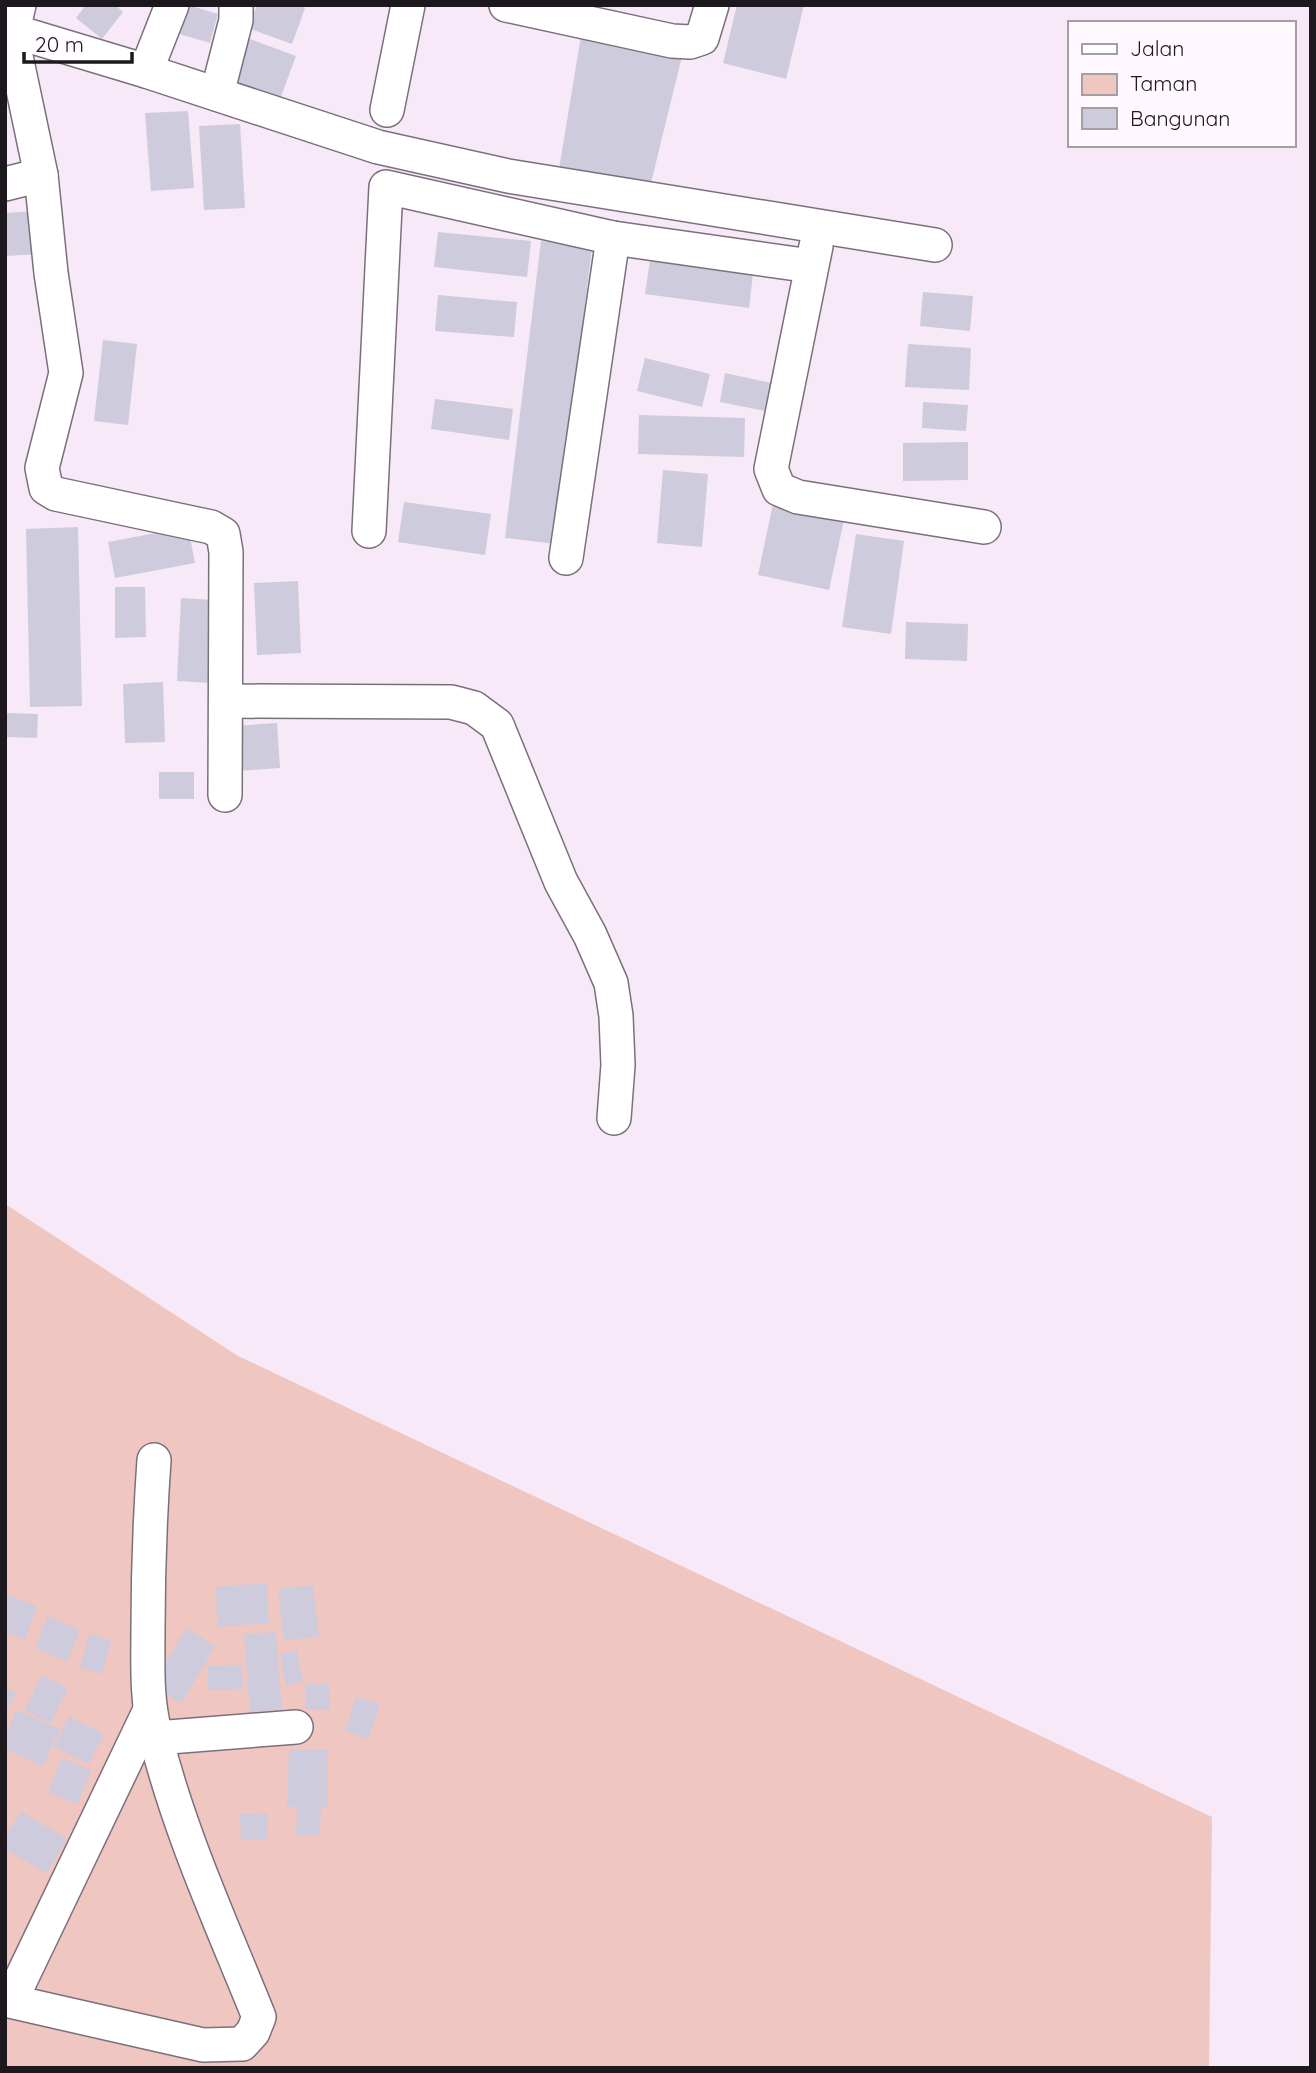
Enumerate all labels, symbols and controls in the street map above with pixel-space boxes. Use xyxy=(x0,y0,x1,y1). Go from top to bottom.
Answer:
scale bar xyxy=(24,21,133,65)
legend xyxy=(1068,21,1295,147)
text: 20 m xyxy=(35,31,84,57)
text: Jalan xyxy=(1130,35,1184,61)
text: Taman xyxy=(1130,70,1197,96)
text: Bangunan xyxy=(1130,105,1230,131)

